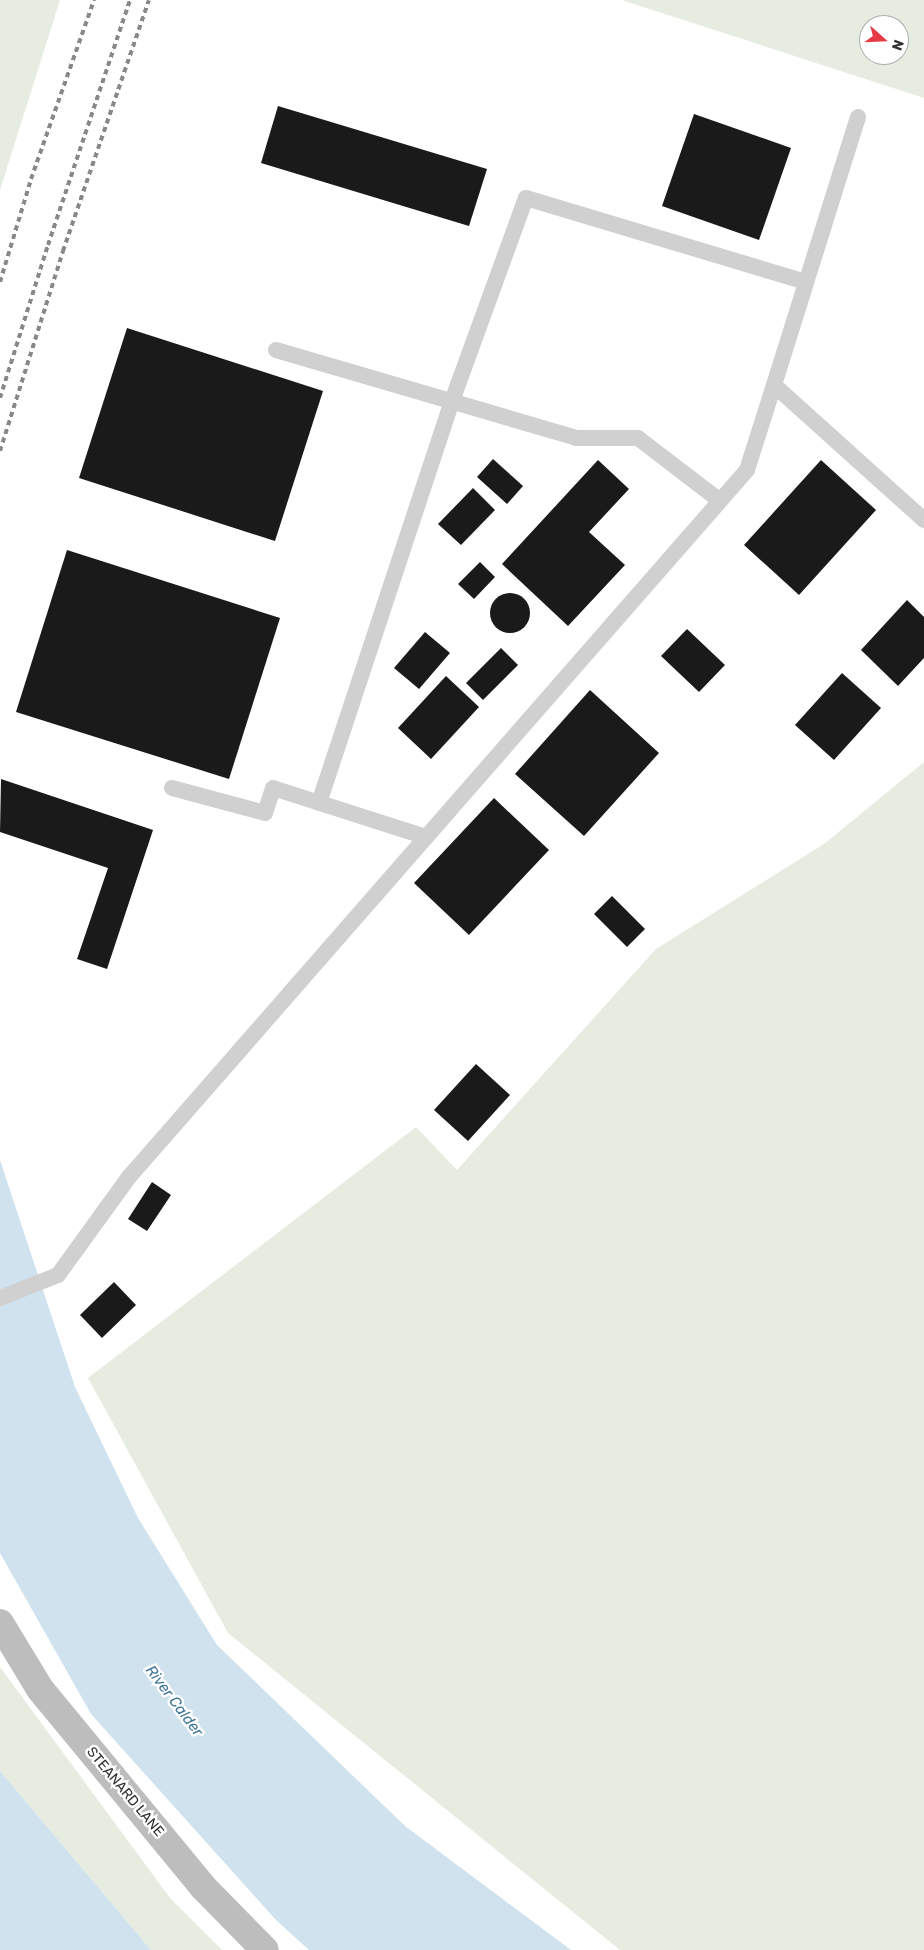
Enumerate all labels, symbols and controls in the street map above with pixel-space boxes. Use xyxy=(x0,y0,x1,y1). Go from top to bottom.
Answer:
north arrow xyxy=(859,15,909,65)
text: N xyxy=(888,37,907,53)
water label: River Calder xyxy=(141,1662,207,1740)
street label: STEANARD LANE xyxy=(83,1744,167,1840)

